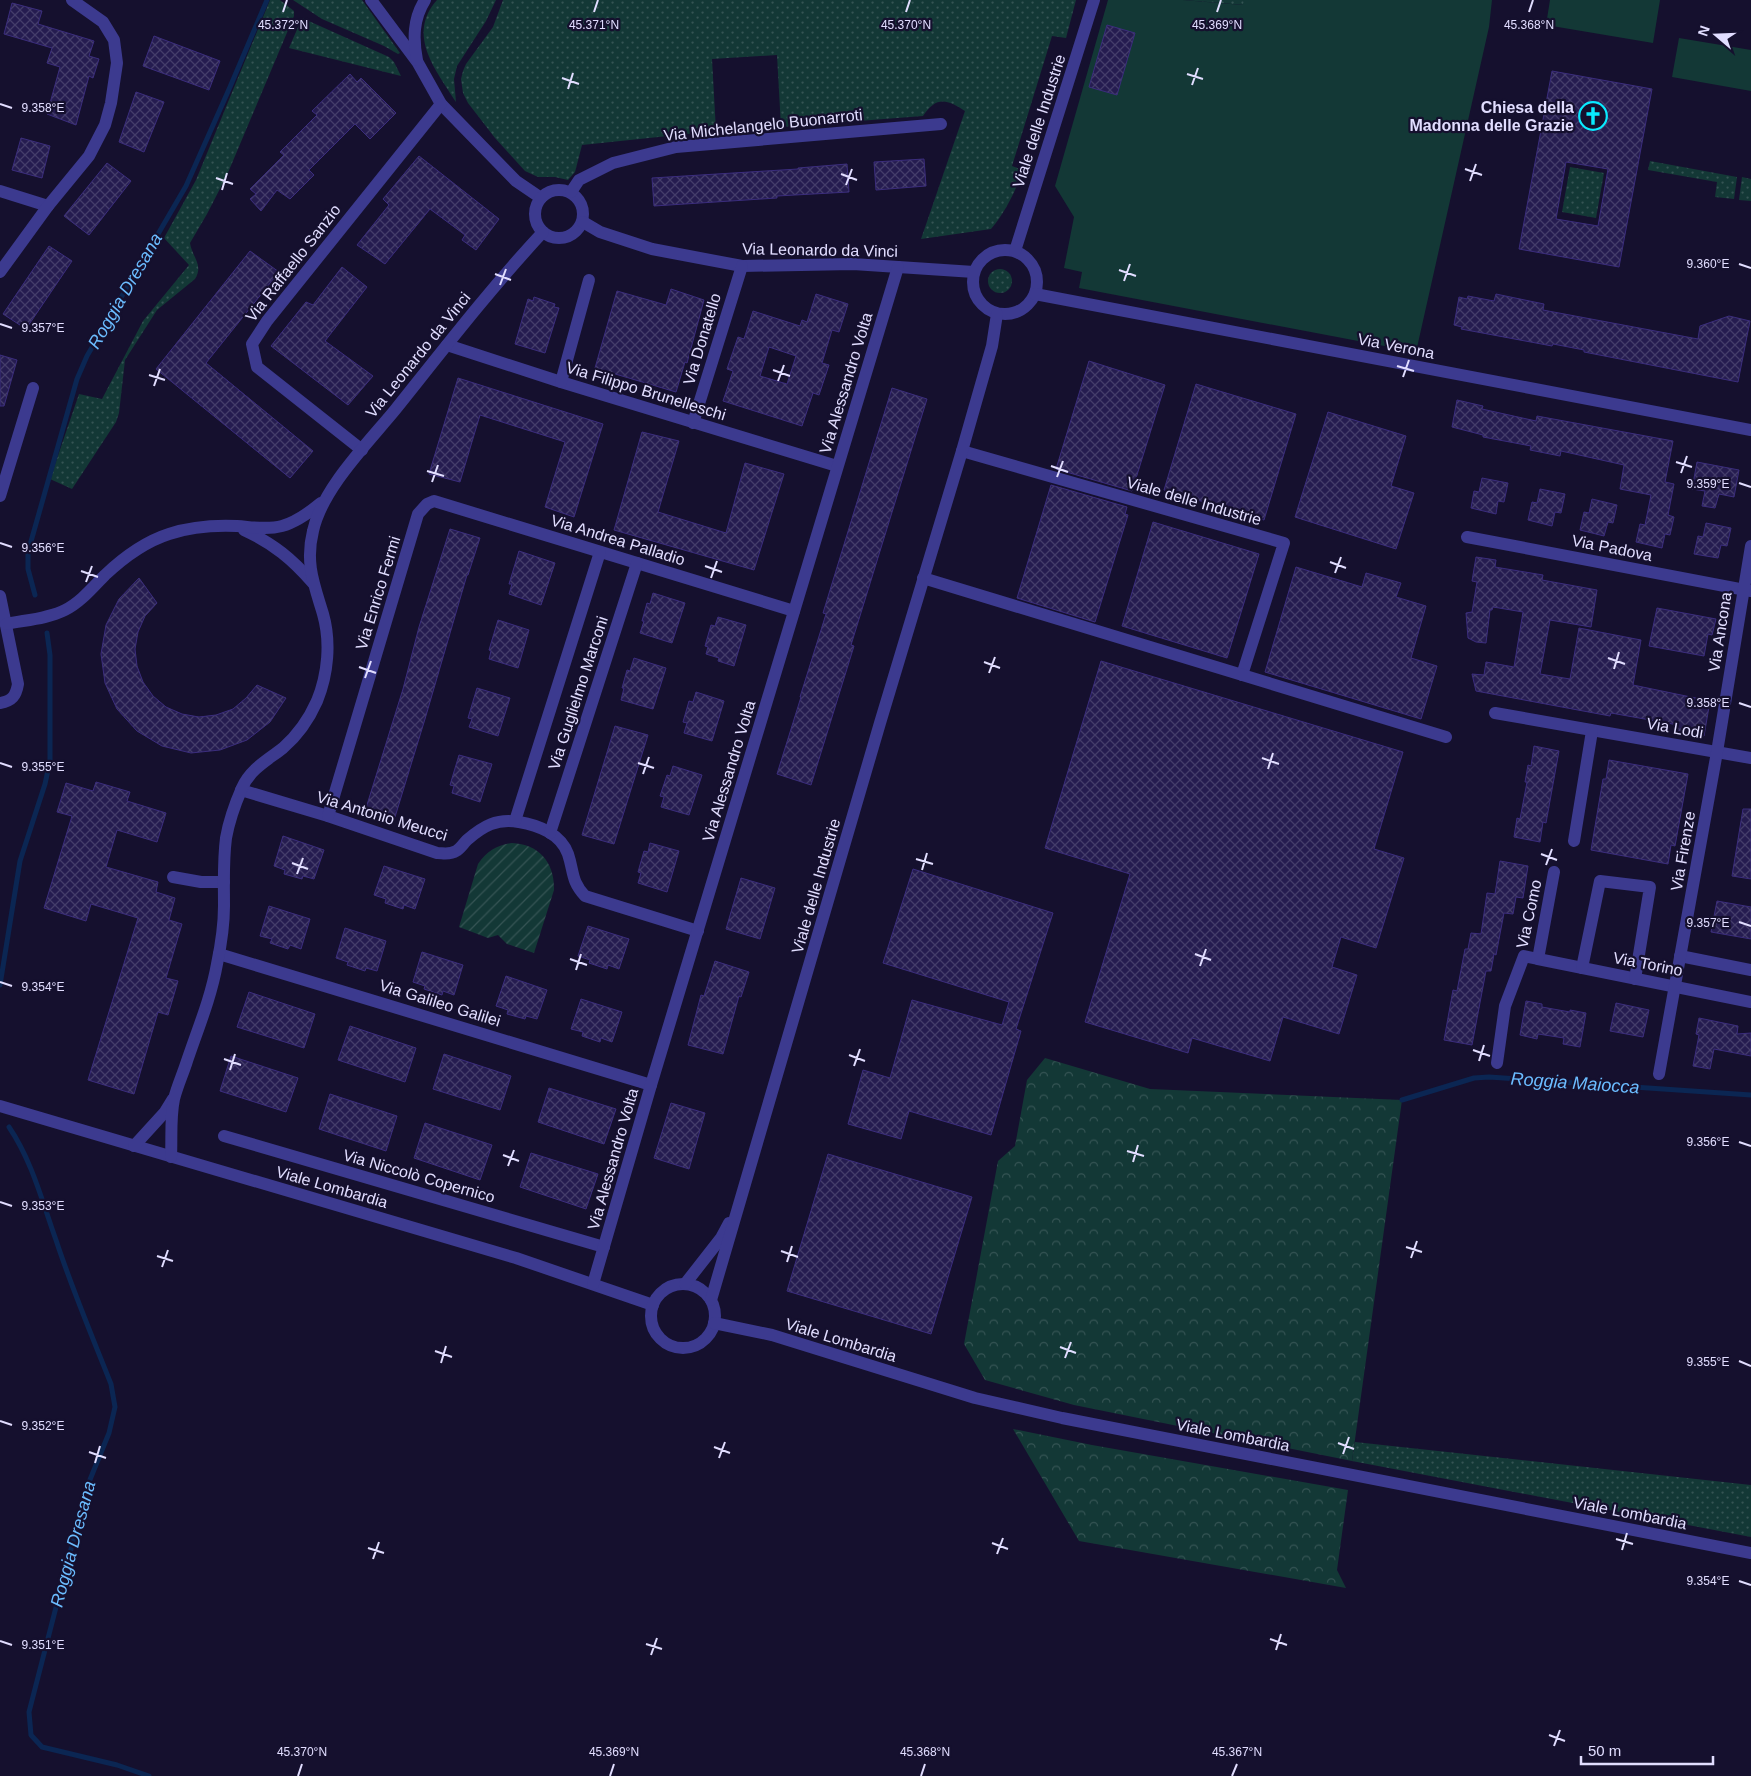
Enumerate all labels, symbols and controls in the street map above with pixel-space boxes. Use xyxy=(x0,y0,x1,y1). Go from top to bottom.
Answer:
north arrow xyxy=(1691,10,1741,60)
text: 45.372°N xyxy=(258,18,308,32)
text: 45.371°N xyxy=(569,18,619,32)
text: 45.370°N xyxy=(881,18,931,32)
text: 45.369°N xyxy=(1192,18,1242,32)
text: 45.368°N xyxy=(1504,18,1554,32)
text: N xyxy=(1694,23,1713,38)
street label: Viale delle Industrie xyxy=(1009,52,1069,190)
place label: Chiesa della Madonna delle Grazie xyxy=(1410,99,1574,134)
text: 9.358°E xyxy=(22,101,64,115)
church icon: Chiesa della Madonna delle Grazie xyxy=(1578,101,1608,131)
street label: Via Michelangelo Buonarroti xyxy=(663,106,863,144)
street label: Via Raffaello Sanzio xyxy=(242,201,344,325)
water label: Roggia Dresana xyxy=(84,230,166,352)
street label: Via Leonardo da Vinci xyxy=(742,240,898,260)
text: 9.360°E xyxy=(1687,257,1729,271)
street label: Via Leonardo da Vinci xyxy=(362,289,474,421)
street label: Via Donatello xyxy=(680,291,724,387)
street label: Via Alessandro Volta xyxy=(816,310,876,456)
text: 9.357°E xyxy=(22,321,64,335)
street label: Via Verona xyxy=(1356,330,1436,362)
street label: Via Filippo Brunelleschi xyxy=(564,359,728,423)
street label: Viale delle Industrie xyxy=(1125,474,1263,528)
text: 9.359°E xyxy=(1687,477,1729,491)
street label: Via Andrea Palladio xyxy=(549,511,687,569)
street label: Via Padova xyxy=(1570,532,1654,564)
street label: Via Enrico Fermi xyxy=(353,534,403,652)
text: 9.356°E xyxy=(22,541,64,555)
street label: Via Ancona xyxy=(1705,591,1735,673)
street label: Via Guglielmo Marconi xyxy=(545,614,611,772)
text: 9.358°E xyxy=(1687,696,1729,710)
street label: Via Alessandro Volta xyxy=(699,698,759,844)
street label: Via Lodi xyxy=(1645,715,1705,741)
text: 9.355°E xyxy=(22,760,64,774)
street label: Via Antonio Meucci xyxy=(315,788,449,844)
street label: Via Firenze xyxy=(1668,810,1698,892)
street label: Viale delle Industrie xyxy=(789,817,843,955)
street label: Via Como xyxy=(1513,878,1545,950)
text: 9.357°E xyxy=(1687,916,1729,930)
street label: Via Torino xyxy=(1612,949,1684,979)
street label: Via Galileo Galilei xyxy=(377,976,503,1030)
text: 9.354°E xyxy=(22,980,64,994)
water label: Roggia Maiocca xyxy=(1510,1069,1640,1097)
street label: Via Alessandro Volta xyxy=(585,1086,641,1232)
text: 9.356°E xyxy=(1687,1135,1729,1149)
street label: Via Niccolò Copernico xyxy=(341,1146,497,1206)
street label: Viale Lombardia xyxy=(274,1163,390,1211)
text: 9.353°E xyxy=(22,1199,64,1213)
street label: Viale Lombardia xyxy=(783,1315,899,1365)
text: 9.355°E xyxy=(1687,1355,1729,1369)
street label: Viale Lombardia xyxy=(1175,1416,1291,1454)
text: 9.352°E xyxy=(22,1419,64,1433)
water label: Roggia Dresana xyxy=(47,1479,99,1609)
street label: Viale Lombardia xyxy=(1572,1494,1688,1532)
text: 9.354°E xyxy=(1687,1574,1729,1588)
text: 9.351°E xyxy=(22,1638,64,1652)
scale bar xyxy=(1581,1734,1714,1766)
text: 50 m xyxy=(1588,1742,1621,1759)
text: 45.370°N xyxy=(277,1745,327,1759)
text: 45.369°N xyxy=(589,1745,639,1759)
text: 45.368°N xyxy=(900,1745,950,1759)
text: 45.367°N xyxy=(1212,1745,1262,1759)

